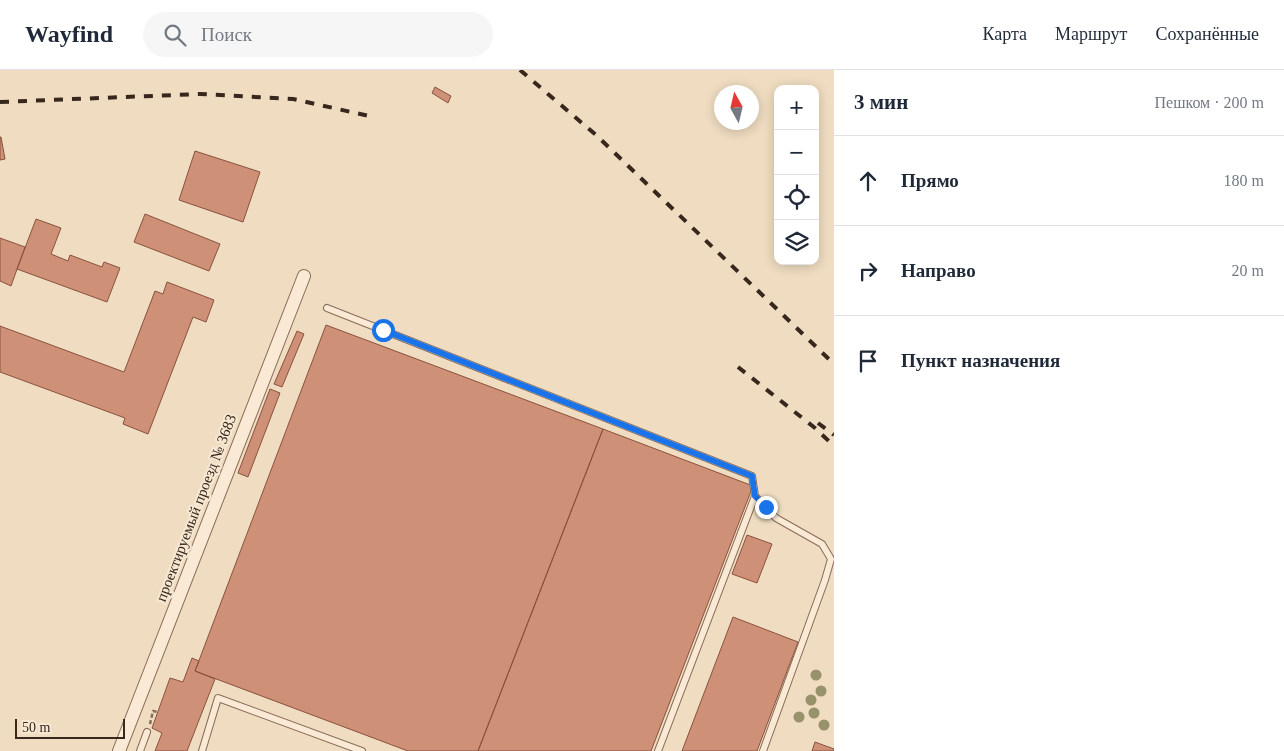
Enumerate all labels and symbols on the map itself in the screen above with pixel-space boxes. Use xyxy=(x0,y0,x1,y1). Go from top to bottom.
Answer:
north arrow xyxy=(714,85,759,130)
route start xyxy=(372,319,395,342)
street label: проектируемый проезд № 3683 xyxy=(153,412,239,604)
route end xyxy=(755,496,778,519)
scale bar xyxy=(15,716,125,739)

